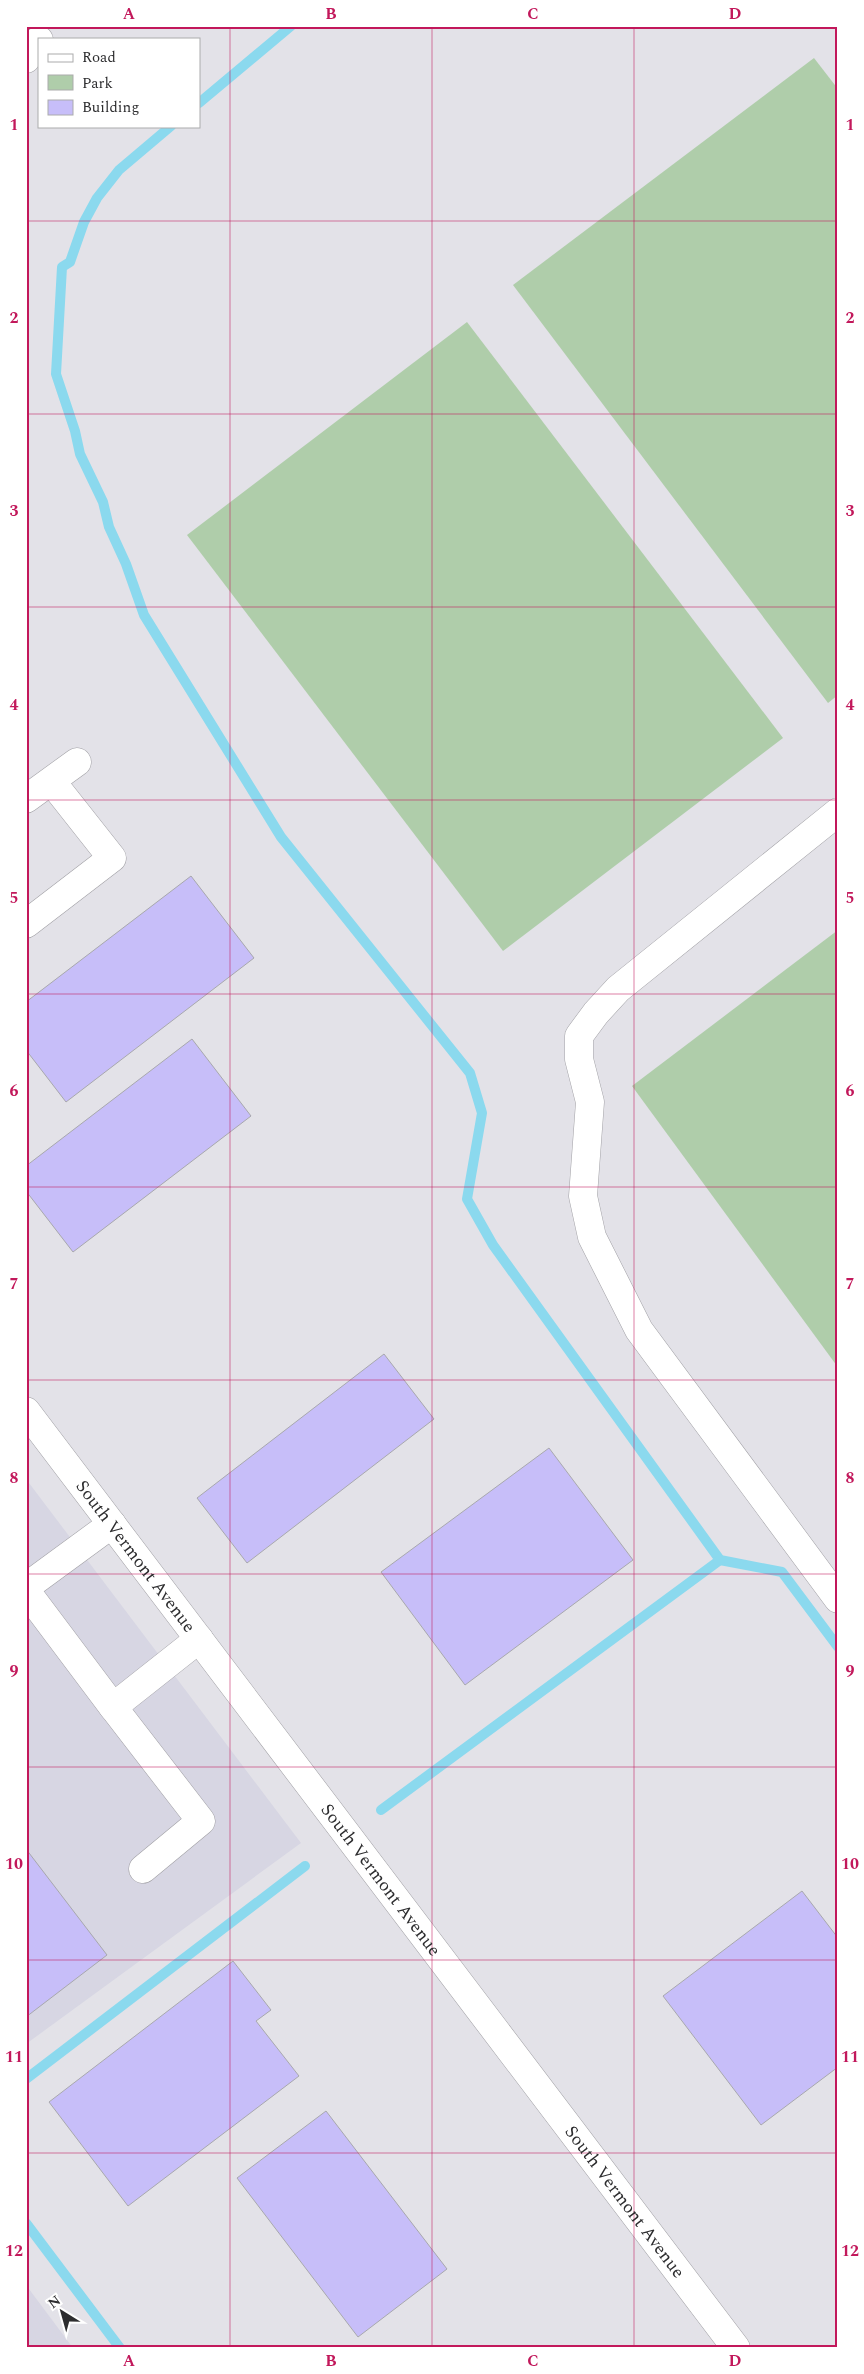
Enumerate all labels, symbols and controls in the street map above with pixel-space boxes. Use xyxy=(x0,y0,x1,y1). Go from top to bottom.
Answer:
text: A xyxy=(123,2,136,26)
text: B xyxy=(325,2,337,26)
text: C xyxy=(527,2,539,26)
text: D xyxy=(729,2,742,26)
legend xyxy=(38,38,200,128)
text: Road xyxy=(82,46,116,69)
text: Park xyxy=(82,72,113,95)
text: Building xyxy=(82,96,139,119)
text: 1 xyxy=(10,113,18,137)
text: 1 xyxy=(846,113,854,137)
text: 2 xyxy=(10,306,19,330)
text: 2 xyxy=(846,306,855,330)
text: 3 xyxy=(10,499,19,523)
text: 3 xyxy=(846,499,855,523)
text: 4 xyxy=(10,693,19,717)
text: 4 xyxy=(846,693,855,717)
text: 5 xyxy=(10,886,18,910)
text: 5 xyxy=(846,886,854,910)
text: 6 xyxy=(10,1079,19,1103)
text: 6 xyxy=(846,1079,855,1103)
text: 7 xyxy=(10,1272,19,1296)
text: 7 xyxy=(846,1272,855,1296)
text: 8 xyxy=(10,1466,19,1490)
text: 8 xyxy=(846,1466,855,1490)
street label: South Vermont Avenue xyxy=(69,1474,202,1638)
text: 9 xyxy=(10,1659,19,1683)
text: 9 xyxy=(846,1659,855,1683)
street label: South Vermont Avenue xyxy=(314,1798,447,1962)
text: 10 xyxy=(5,1852,23,1876)
text: 10 xyxy=(841,1852,859,1876)
text: 11 xyxy=(5,2045,23,2069)
text: 11 xyxy=(841,2045,859,2069)
street label: South Vermont Avenue xyxy=(558,2120,691,2284)
text: 12 xyxy=(5,2239,23,2263)
text: 12 xyxy=(841,2239,859,2263)
north arrow xyxy=(38,2286,88,2336)
text: N xyxy=(44,2290,65,2314)
text: A xyxy=(123,2349,136,2373)
text: B xyxy=(325,2349,337,2373)
text: C xyxy=(527,2349,539,2373)
text: D xyxy=(729,2349,742,2373)

